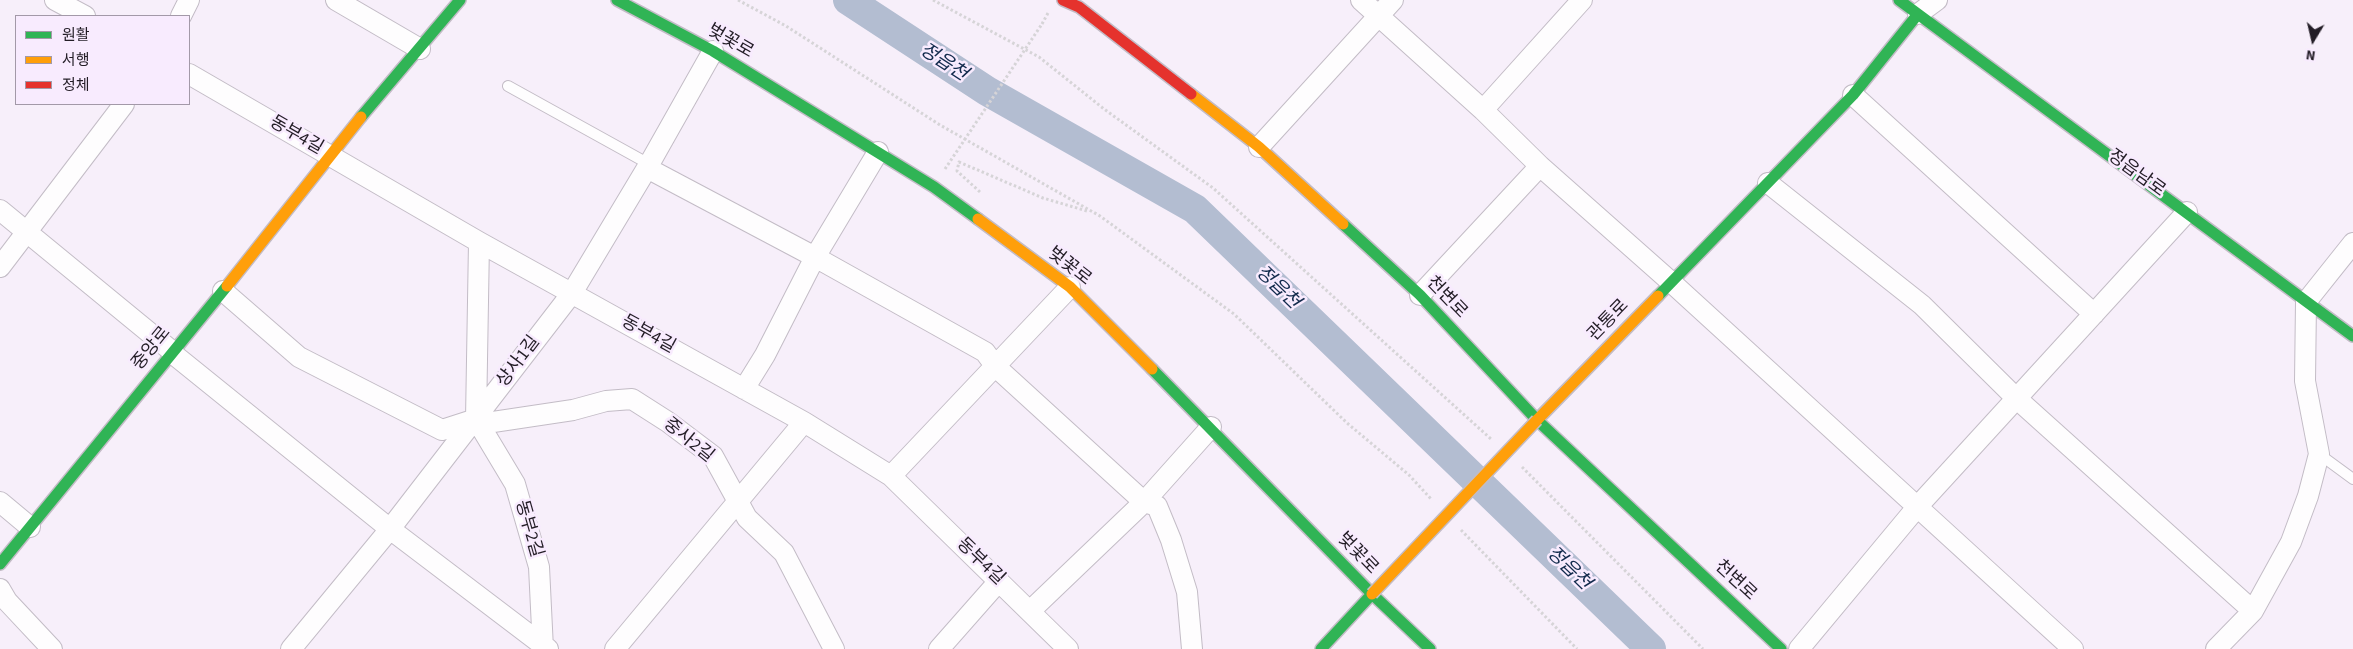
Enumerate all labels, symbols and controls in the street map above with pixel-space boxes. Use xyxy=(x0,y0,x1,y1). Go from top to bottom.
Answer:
legend xyxy=(15,15,190,105)
north arrow xyxy=(2288,15,2338,65)
street label: 벚꽃로 xyxy=(703,20,757,64)
text: 원활 xyxy=(62,25,90,46)
water label: 정읍천 xyxy=(915,39,971,87)
text: N xyxy=(2304,44,2317,65)
text: 서행 xyxy=(62,50,90,71)
text: 정체 xyxy=(62,75,90,96)
street label: 동부4길 xyxy=(265,112,327,160)
street label: 정읍남로 xyxy=(2103,146,2169,202)
street label: 벚꽃로 xyxy=(1043,243,1095,291)
water label: 정읍천 xyxy=(1250,262,1304,314)
street label: 천변로 xyxy=(1421,273,1471,323)
street label: 관통로 xyxy=(1584,296,1634,346)
street label: 동부4길 xyxy=(617,311,679,359)
street label: 중앙로 xyxy=(128,323,176,375)
street label: 상사1길 xyxy=(493,332,545,392)
street label: 중사2길 xyxy=(658,414,718,468)
street label: 동부2길 xyxy=(510,498,546,560)
street label: 벚꽃로 xyxy=(1332,529,1382,579)
street label: 동부4길 xyxy=(951,534,1009,590)
water label: 정읍천 xyxy=(1541,543,1595,595)
street label: 천변로 xyxy=(1709,556,1761,606)

